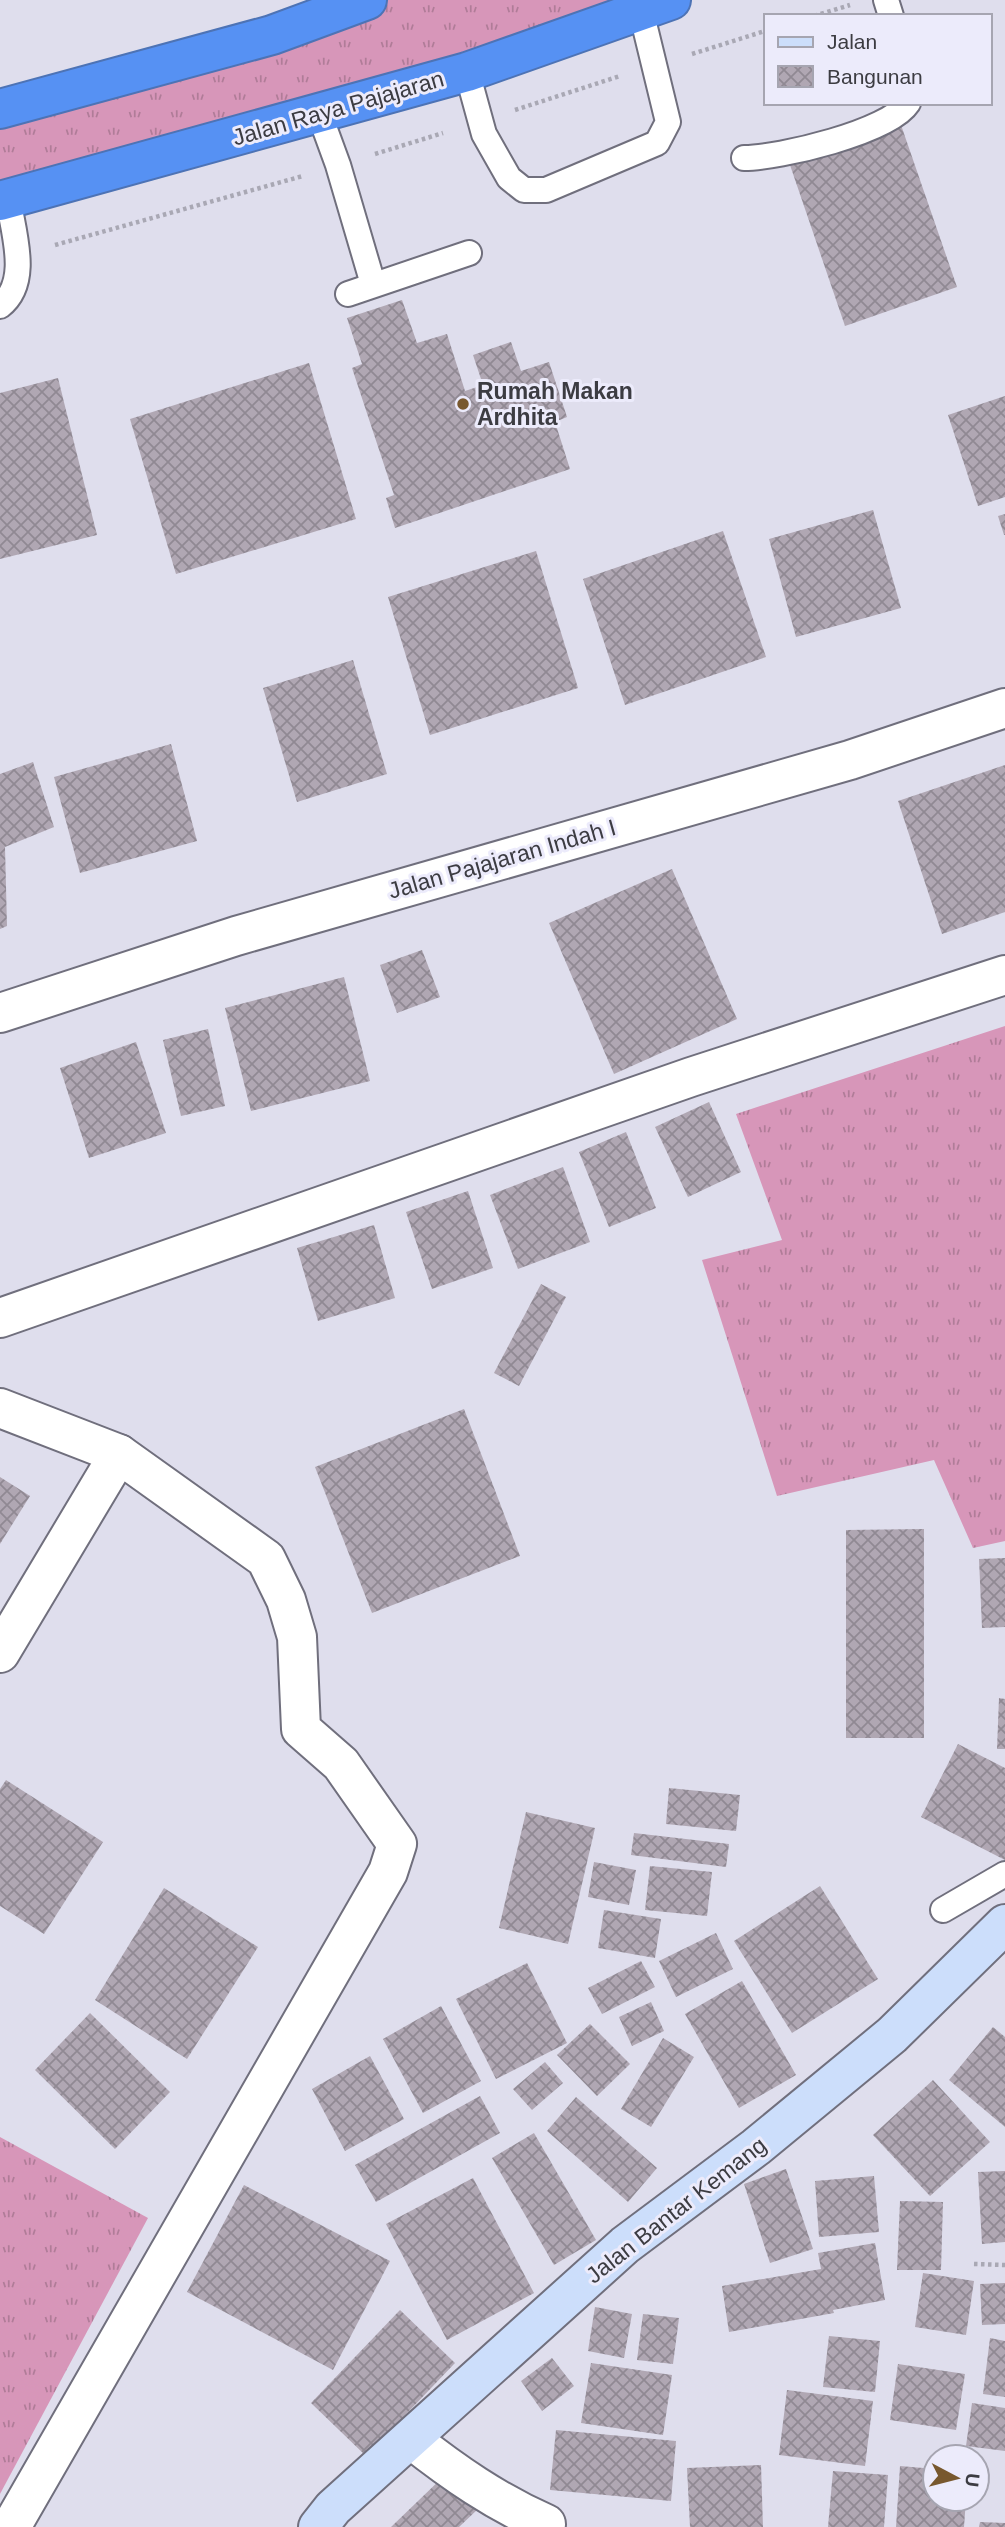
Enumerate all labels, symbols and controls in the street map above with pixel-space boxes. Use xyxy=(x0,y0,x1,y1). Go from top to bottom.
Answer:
legend xyxy=(764,14,991,105)
text: Jalan xyxy=(827,30,877,53)
street label: Jalan Raya Pajajaran xyxy=(229,65,447,151)
text: Bangunan xyxy=(827,65,923,88)
place label: Rumah Makan Ardhita xyxy=(477,378,633,430)
marker: Rumah Makan Ardhita xyxy=(455,396,471,412)
street label: Jalan Pajajaran Indah I xyxy=(385,814,619,904)
street label: Jalan Bantar Kemang xyxy=(581,2132,771,2288)
north arrow xyxy=(921,2443,991,2513)
text: U xyxy=(961,2472,984,2488)

